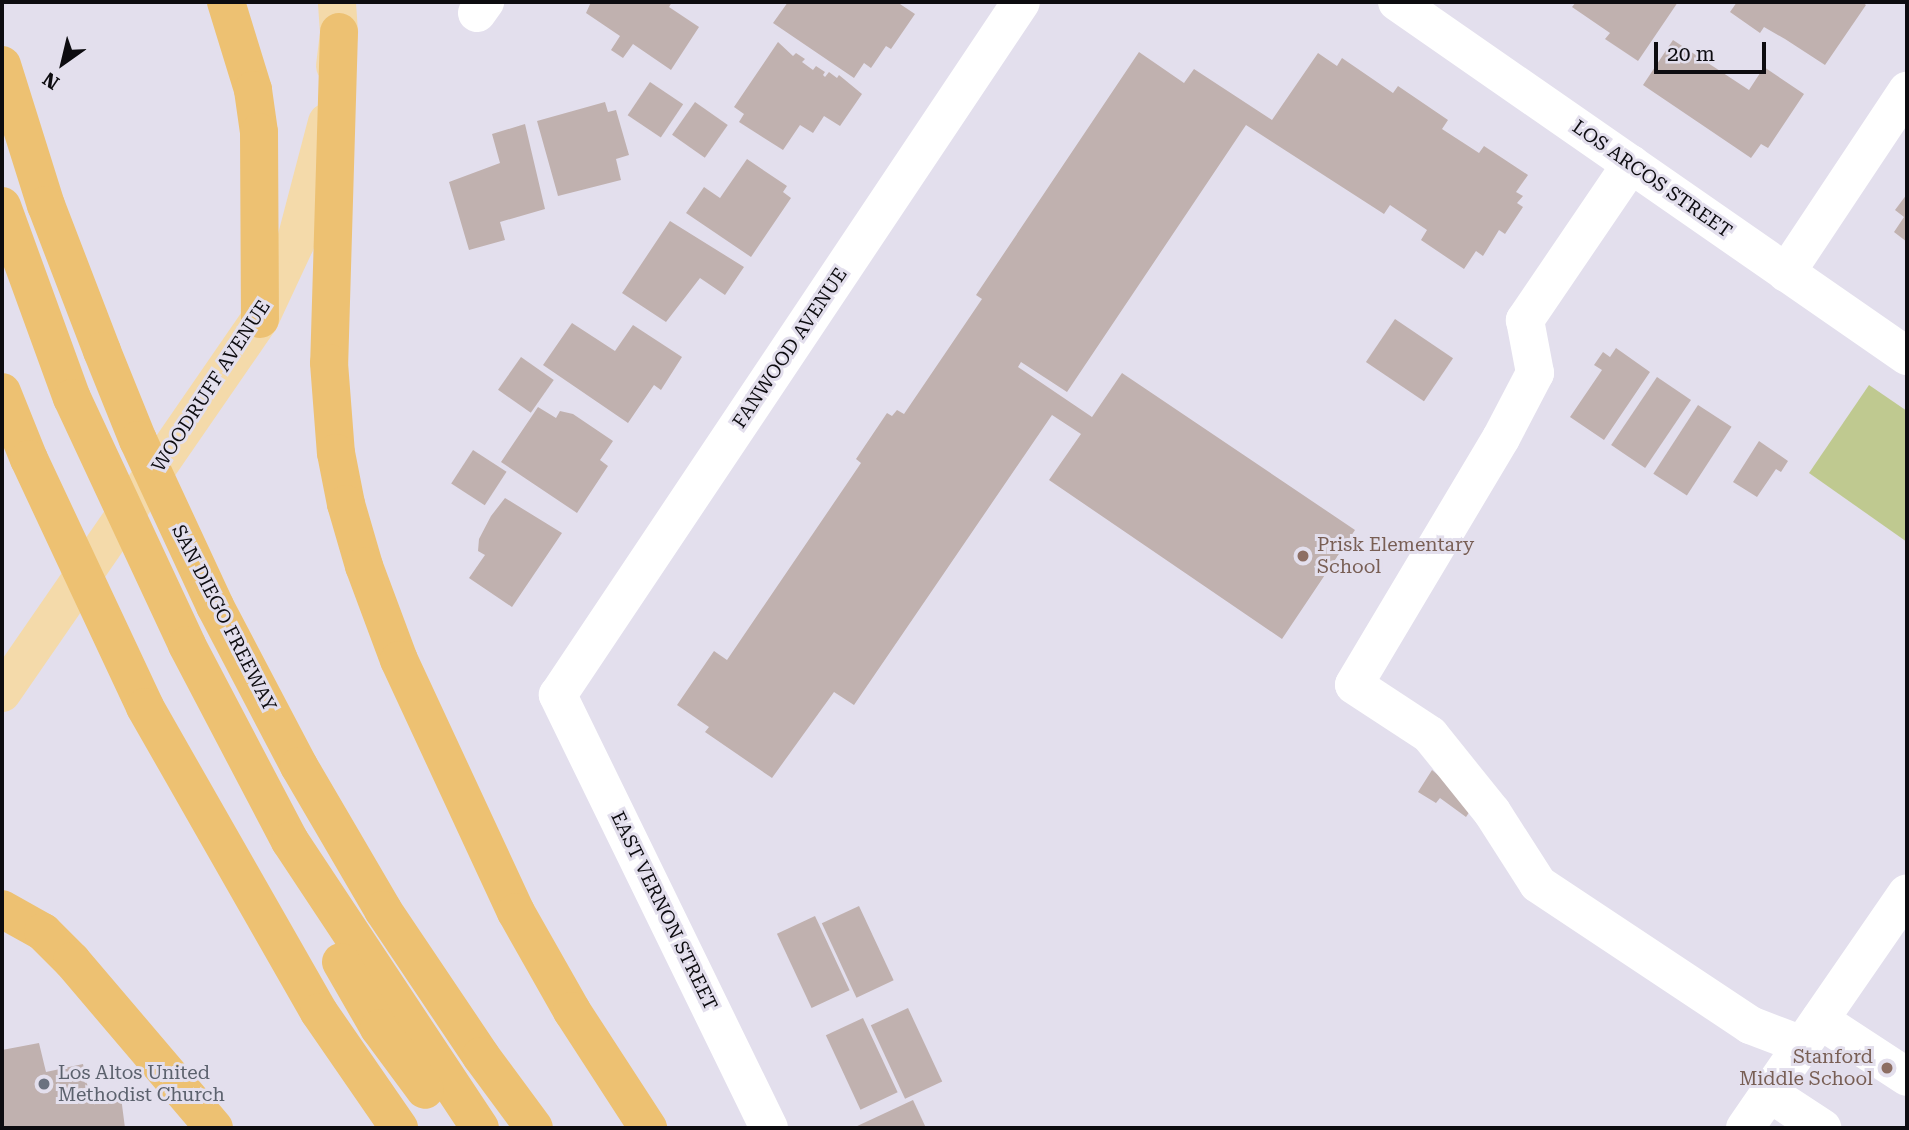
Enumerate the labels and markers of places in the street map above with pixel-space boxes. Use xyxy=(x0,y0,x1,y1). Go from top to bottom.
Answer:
place label: Prisk Elementary School xyxy=(1317,534,1474,578)
marker: Prisk Elementary School xyxy=(1295,548,1311,564)
place label: Stanford Middle School xyxy=(1739,1046,1873,1090)
marker: Stanford Middle School xyxy=(1879,1060,1895,1076)
place label: Los Altos United Methodist Church xyxy=(58,1062,225,1106)
marker: Los Altos United Methodist Church xyxy=(36,1076,52,1092)

